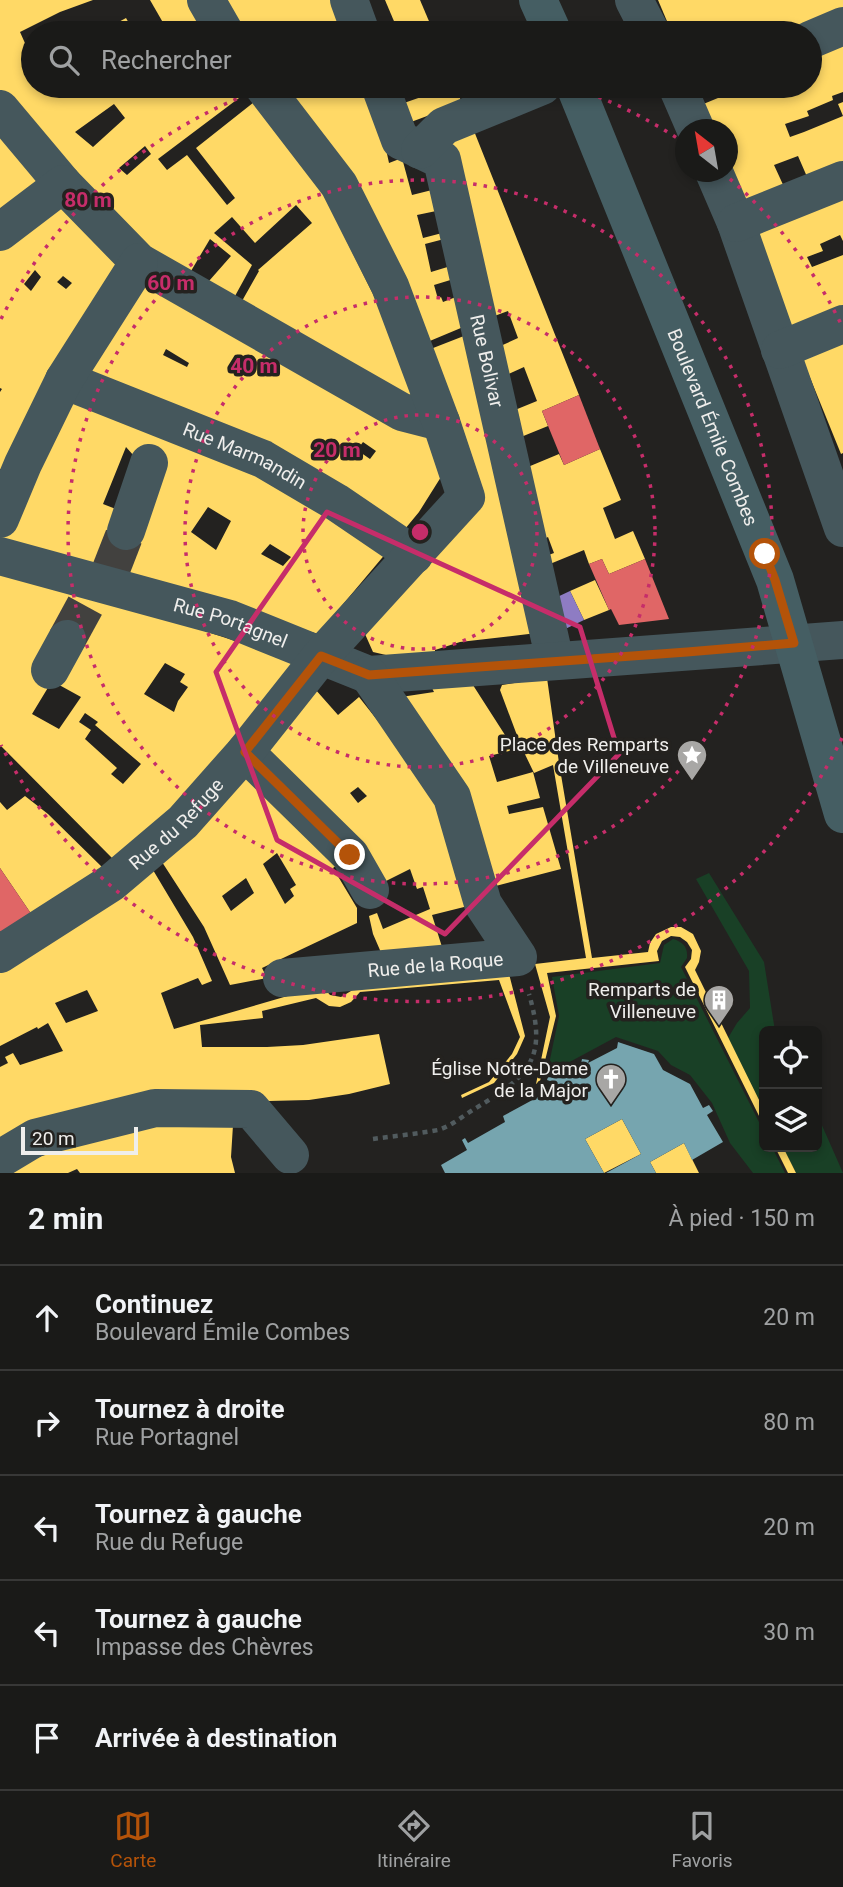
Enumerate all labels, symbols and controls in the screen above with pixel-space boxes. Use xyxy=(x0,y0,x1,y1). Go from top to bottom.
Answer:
search box xyxy=(21,21,822,98)
icon: search xyxy=(45,41,83,79)
text: Rechercher xyxy=(101,45,232,75)
north arrow xyxy=(675,119,738,182)
text: 80 m xyxy=(64,188,112,212)
text: 60 m xyxy=(147,271,195,295)
street label: Rue Bolivar xyxy=(465,312,509,410)
street label: Boulevard Émile Combes xyxy=(662,325,763,529)
text: 40 m xyxy=(230,354,278,378)
street label: Rue Marmandin xyxy=(180,417,311,494)
text: 20 m xyxy=(313,438,361,462)
centre of rings xyxy=(408,520,432,544)
route start xyxy=(749,538,780,569)
street label: Rue Portagnel xyxy=(171,593,291,653)
place label: Place des Remparts de Villeneuve xyxy=(500,733,669,778)
place icon: Place des Remparts de Villeneuve xyxy=(675,738,709,782)
street label: Rue du Refuge xyxy=(124,773,229,875)
route end xyxy=(334,839,365,870)
street label: Rue de la Roque xyxy=(367,947,504,982)
place label: Remparts de Villeneuve xyxy=(588,978,696,1023)
building icon: Remparts de Villeneuve xyxy=(702,983,736,1027)
map controls xyxy=(759,1026,822,1152)
button: locate xyxy=(759,1026,822,1089)
place label: Église Notre-Dame de la Major xyxy=(431,1057,589,1102)
church icon: Église Notre-Dame de la Major xyxy=(594,1062,628,1106)
button: layers xyxy=(759,1089,822,1152)
scale bar xyxy=(21,1124,138,1156)
text: 20 m xyxy=(32,1127,75,1150)
text: 2 min xyxy=(28,1201,103,1236)
text: À pied · 150 m xyxy=(669,1205,815,1232)
text: Continuez xyxy=(95,1289,213,1319)
icon: ahead xyxy=(28,1299,66,1337)
text: 20 m xyxy=(763,1304,815,1331)
text: Boulevard Émile Combes xyxy=(95,1319,350,1346)
text: Tournez à droite xyxy=(95,1394,285,1424)
icon: right xyxy=(28,1404,66,1442)
text: 80 m xyxy=(763,1409,815,1436)
text: Rue Portagnel xyxy=(95,1424,239,1451)
text: Tournez à gauche xyxy=(95,1499,302,1529)
icon: left xyxy=(28,1509,66,1547)
text: 20 m xyxy=(763,1514,815,1541)
text: Rue du Refuge xyxy=(95,1529,243,1556)
text: Tournez à gauche xyxy=(95,1604,302,1634)
icon: left xyxy=(28,1614,66,1652)
text: 30 m xyxy=(763,1619,815,1646)
text: Impasse des Chèvres xyxy=(95,1634,314,1661)
icon: arrive xyxy=(28,1719,66,1757)
text: Arrivée à destination xyxy=(95,1723,337,1753)
tab: Carte xyxy=(110,1807,156,1872)
tab: Itinéraire xyxy=(377,1807,451,1872)
tab: Favoris xyxy=(671,1807,733,1872)

